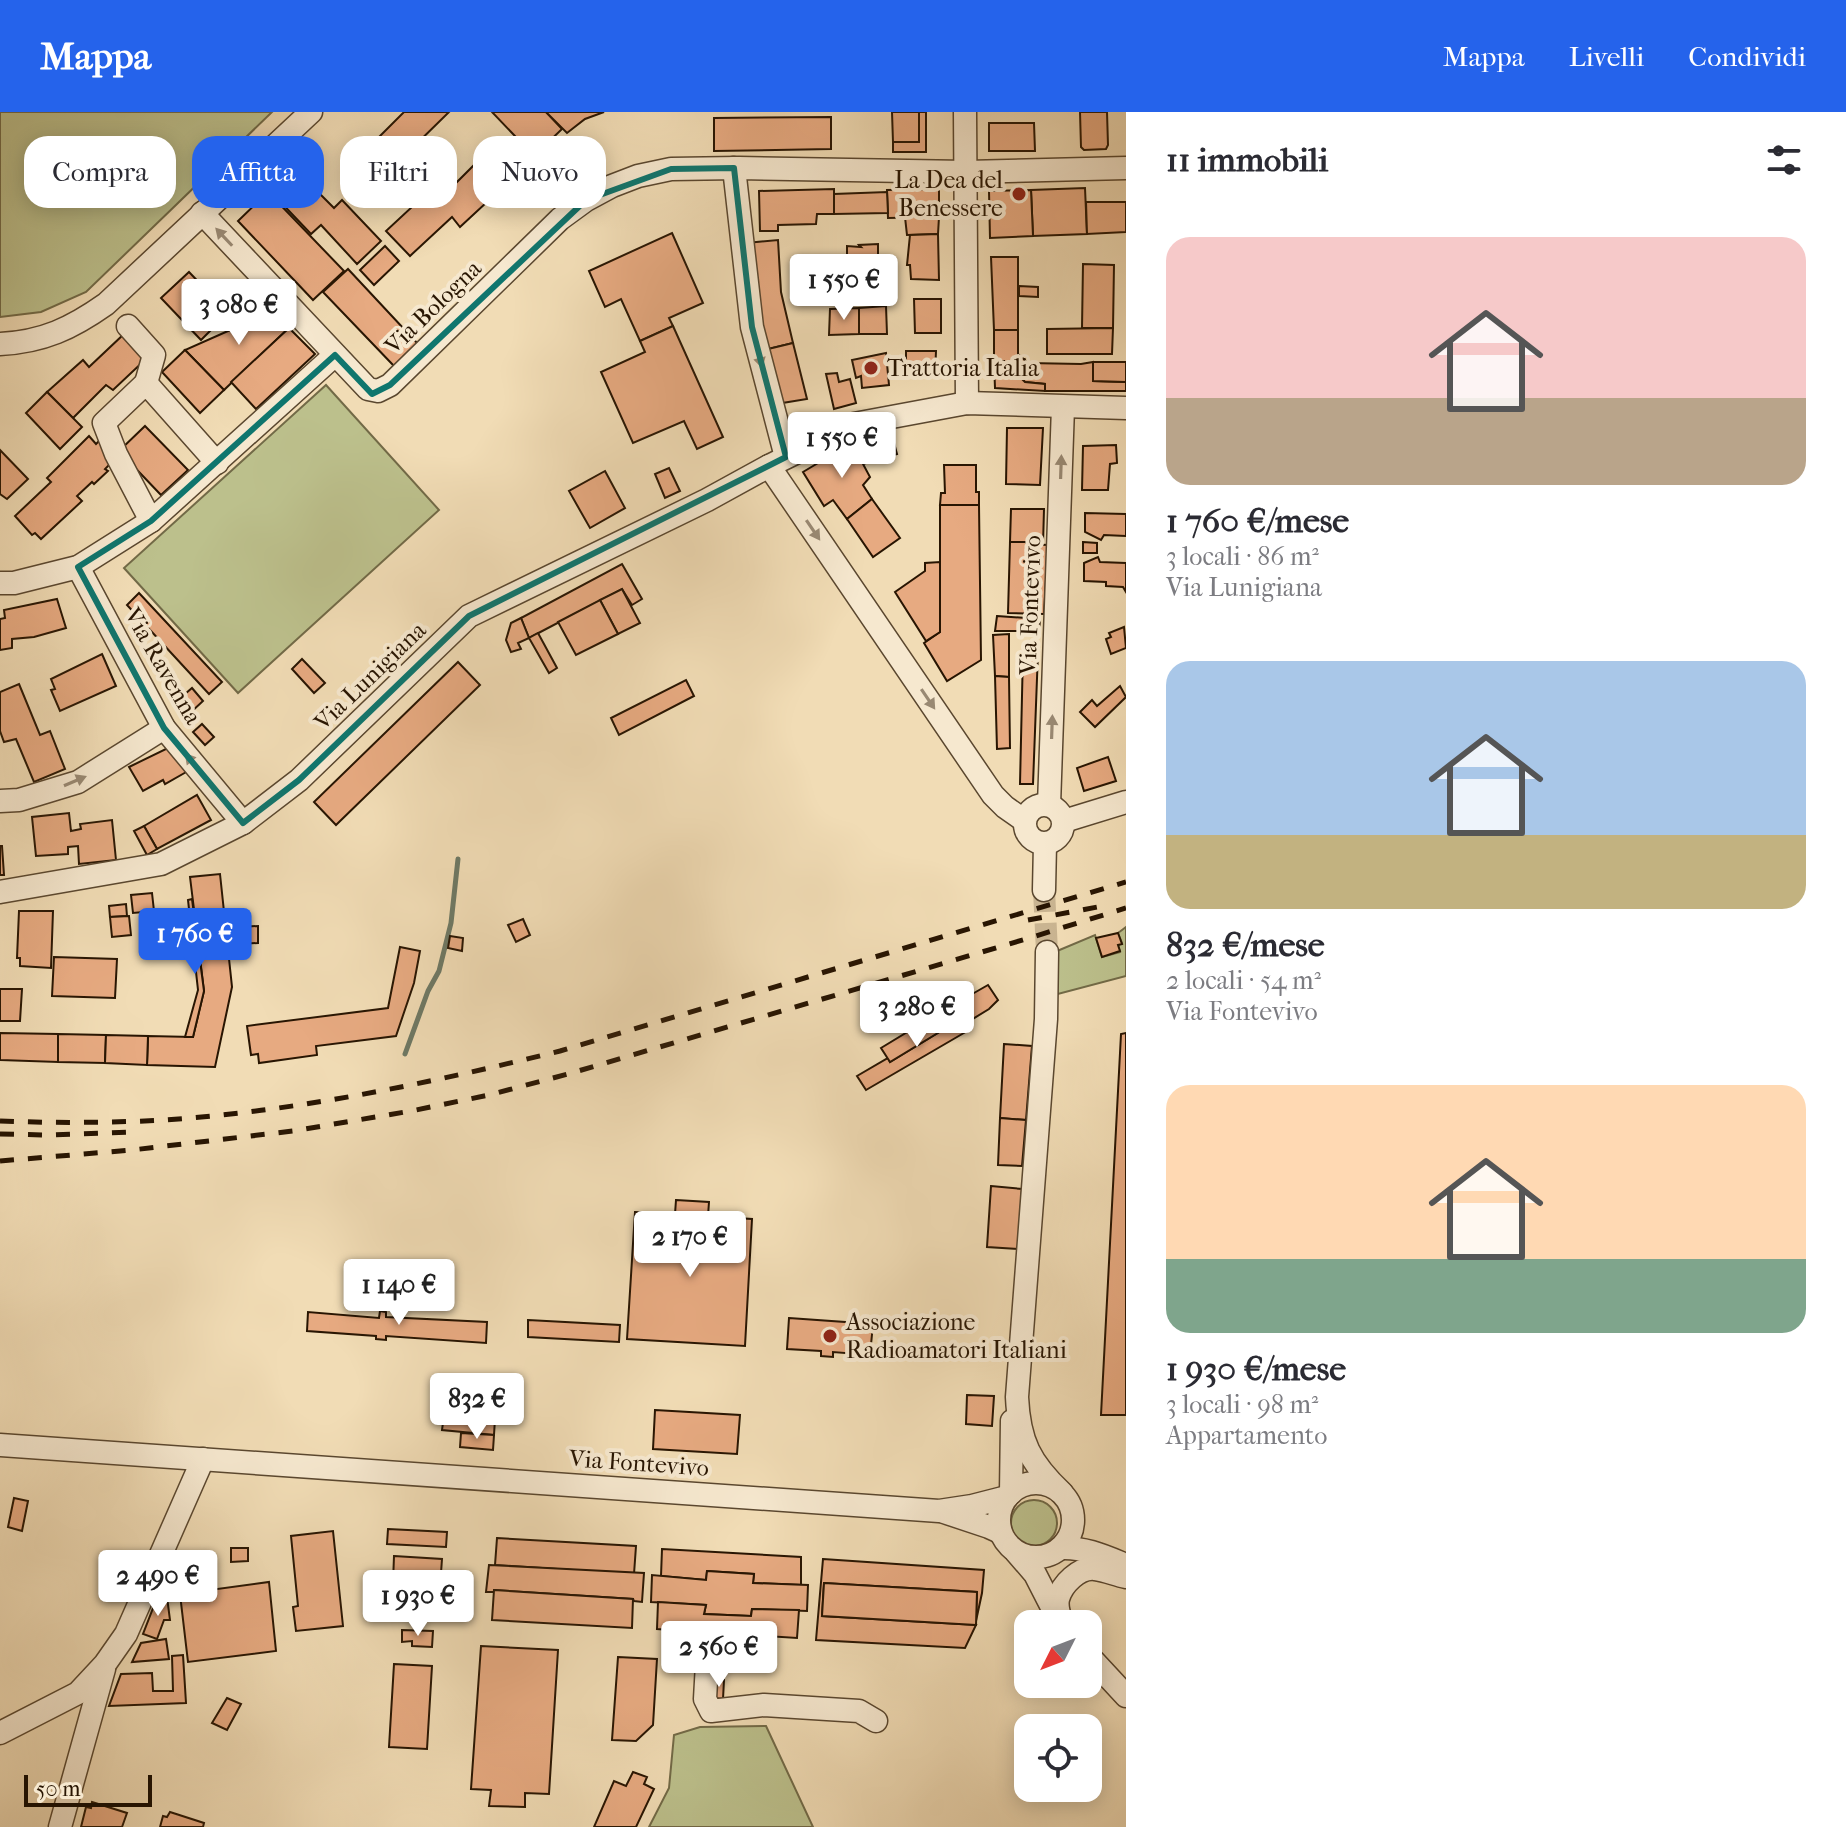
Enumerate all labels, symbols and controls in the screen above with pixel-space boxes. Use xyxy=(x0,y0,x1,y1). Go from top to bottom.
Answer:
text: Mappa xyxy=(40,34,151,79)
text: Mappa xyxy=(1443,40,1525,73)
text: Livelli xyxy=(1569,40,1644,73)
text: Condividi xyxy=(1688,40,1806,73)
chip: Compra xyxy=(24,136,176,208)
chip: Affitta xyxy=(192,136,324,208)
chip: Filtri xyxy=(340,136,457,208)
chip: Nuovo xyxy=(473,136,606,208)
icon: filters xyxy=(1762,138,1806,182)
text: 11 immobili xyxy=(1166,140,1328,180)
place label: La Dea del Benessere xyxy=(894,166,1003,222)
marker: La Dea del Benessere xyxy=(1010,185,1028,203)
one-way arrow xyxy=(216,227,234,246)
street label: Via Bologna xyxy=(378,254,488,361)
pin: 1 550 € xyxy=(770,254,918,322)
text: 1 550 € xyxy=(808,264,880,295)
pin: 3 080 € xyxy=(165,279,313,347)
text: 3 080 € xyxy=(199,289,279,320)
icon: home xyxy=(1414,289,1558,433)
one-way arrow xyxy=(754,343,766,368)
place label: Trattoria Italia xyxy=(887,354,1040,382)
marker: Trattoria Italia xyxy=(862,359,880,377)
pin: 1 550 € xyxy=(768,412,916,480)
text: 1 550 € xyxy=(806,422,878,453)
one-way arrow xyxy=(1054,454,1067,479)
text: 1 760 €/mese xyxy=(1166,501,1349,541)
one-way arrow xyxy=(805,520,820,541)
street label: Via Fontevivo xyxy=(1014,535,1046,676)
text: 3 locali · 86 m² xyxy=(1166,541,1319,572)
text: Via Lunigiana xyxy=(1166,572,1322,603)
street label: Via Ravenna xyxy=(118,602,208,730)
street label: Via Lunigiana xyxy=(308,615,432,737)
one-way arrow xyxy=(920,688,935,709)
icon: home xyxy=(1414,713,1558,857)
one-way arrow xyxy=(1045,714,1058,739)
one-way arrow xyxy=(185,753,202,773)
one-way arrow xyxy=(63,775,87,788)
pin: 1 760 € xyxy=(121,908,269,976)
text: 1 760 € xyxy=(157,918,233,949)
text: 832 €/mese xyxy=(1166,925,1325,965)
text: 2 locali · 54 m² xyxy=(1166,965,1321,996)
pin: 3 280 € xyxy=(843,981,991,1049)
text: 3 280 € xyxy=(878,991,956,1022)
text: Via Fontevivo xyxy=(1166,996,1318,1027)
icon: home xyxy=(1414,1137,1558,1281)
pin: 2 170 € xyxy=(616,1211,764,1279)
text: 2 170 € xyxy=(652,1221,728,1252)
pin: 1 140 € xyxy=(325,1259,473,1327)
text: 1 140 € xyxy=(362,1269,436,1300)
place label: Associazione Radioamatori Italiani xyxy=(845,1308,1067,1364)
marker: Associazione Radioamatori Italiani xyxy=(821,1327,839,1345)
text: 1 930 €/mese xyxy=(1166,1349,1346,1389)
pin: 832 € xyxy=(421,1373,533,1441)
text: 832 € xyxy=(448,1383,506,1414)
text: 3 locali · 98 m² xyxy=(1166,1389,1318,1420)
text: Appartamento xyxy=(1166,1420,1327,1451)
street label: Via Fontevivo xyxy=(567,1444,710,1482)
pin: 2 490 € xyxy=(84,1550,232,1618)
text: 2 490 € xyxy=(116,1560,200,1591)
pin: 1 930 € xyxy=(344,1570,492,1638)
text: 1 930 € xyxy=(381,1580,455,1611)
north arrow xyxy=(1014,1610,1102,1698)
map controls xyxy=(1014,1610,1102,1802)
pin: 2 560 € xyxy=(645,1621,793,1689)
text: 2 560 € xyxy=(679,1631,759,1662)
button: locate xyxy=(1014,1714,1102,1802)
scale bar xyxy=(24,1771,152,1807)
text: 50 m xyxy=(36,1776,81,1802)

